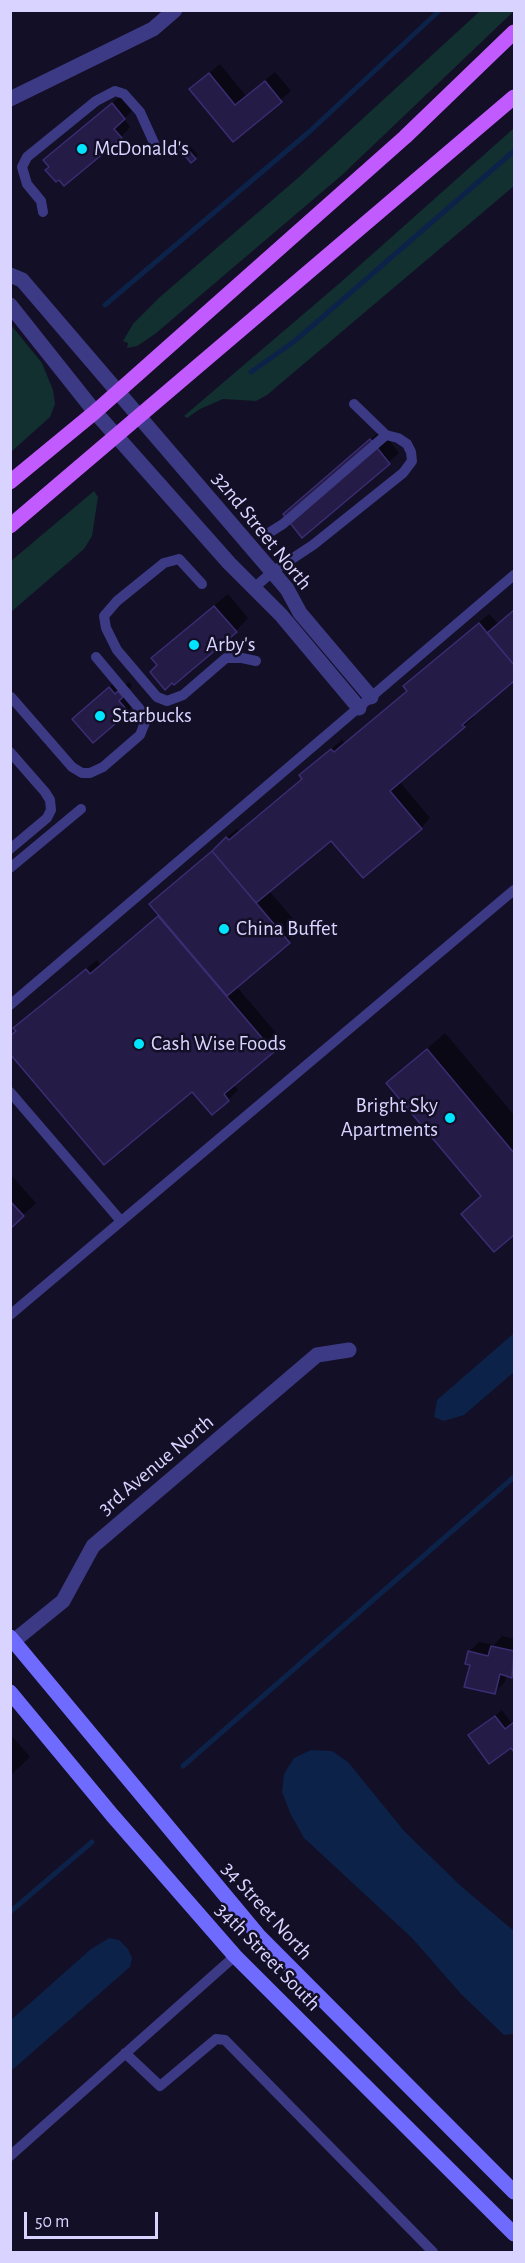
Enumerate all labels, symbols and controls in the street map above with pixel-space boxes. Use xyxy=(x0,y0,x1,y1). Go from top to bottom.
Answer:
place label: McDonald's xyxy=(94,136,189,162)
marker: McDonald's xyxy=(75,142,89,156)
street label: 32nd Street North xyxy=(207,467,317,595)
place label: Arby's xyxy=(206,632,255,658)
marker: Arby's xyxy=(187,638,201,652)
place label: Starbucks xyxy=(112,703,192,729)
marker: Starbucks xyxy=(93,709,107,723)
place label: China Buffet xyxy=(236,916,337,942)
marker: China Buffet xyxy=(217,922,231,936)
place label: Cash Wise Foods xyxy=(151,1031,286,1057)
marker: Cash Wise Foods xyxy=(132,1037,146,1051)
place label: Bright Sky Apartments xyxy=(341,1093,438,1143)
marker: Bright Sky Apartments xyxy=(443,1111,457,1125)
street label: 3rd Avenue North xyxy=(93,1409,219,1521)
street label: 34 Street North xyxy=(216,1857,318,1965)
street label: 34th Street South xyxy=(210,1898,326,2016)
scale bar xyxy=(27,2200,160,2238)
text: 50 m xyxy=(35,2213,69,2231)

